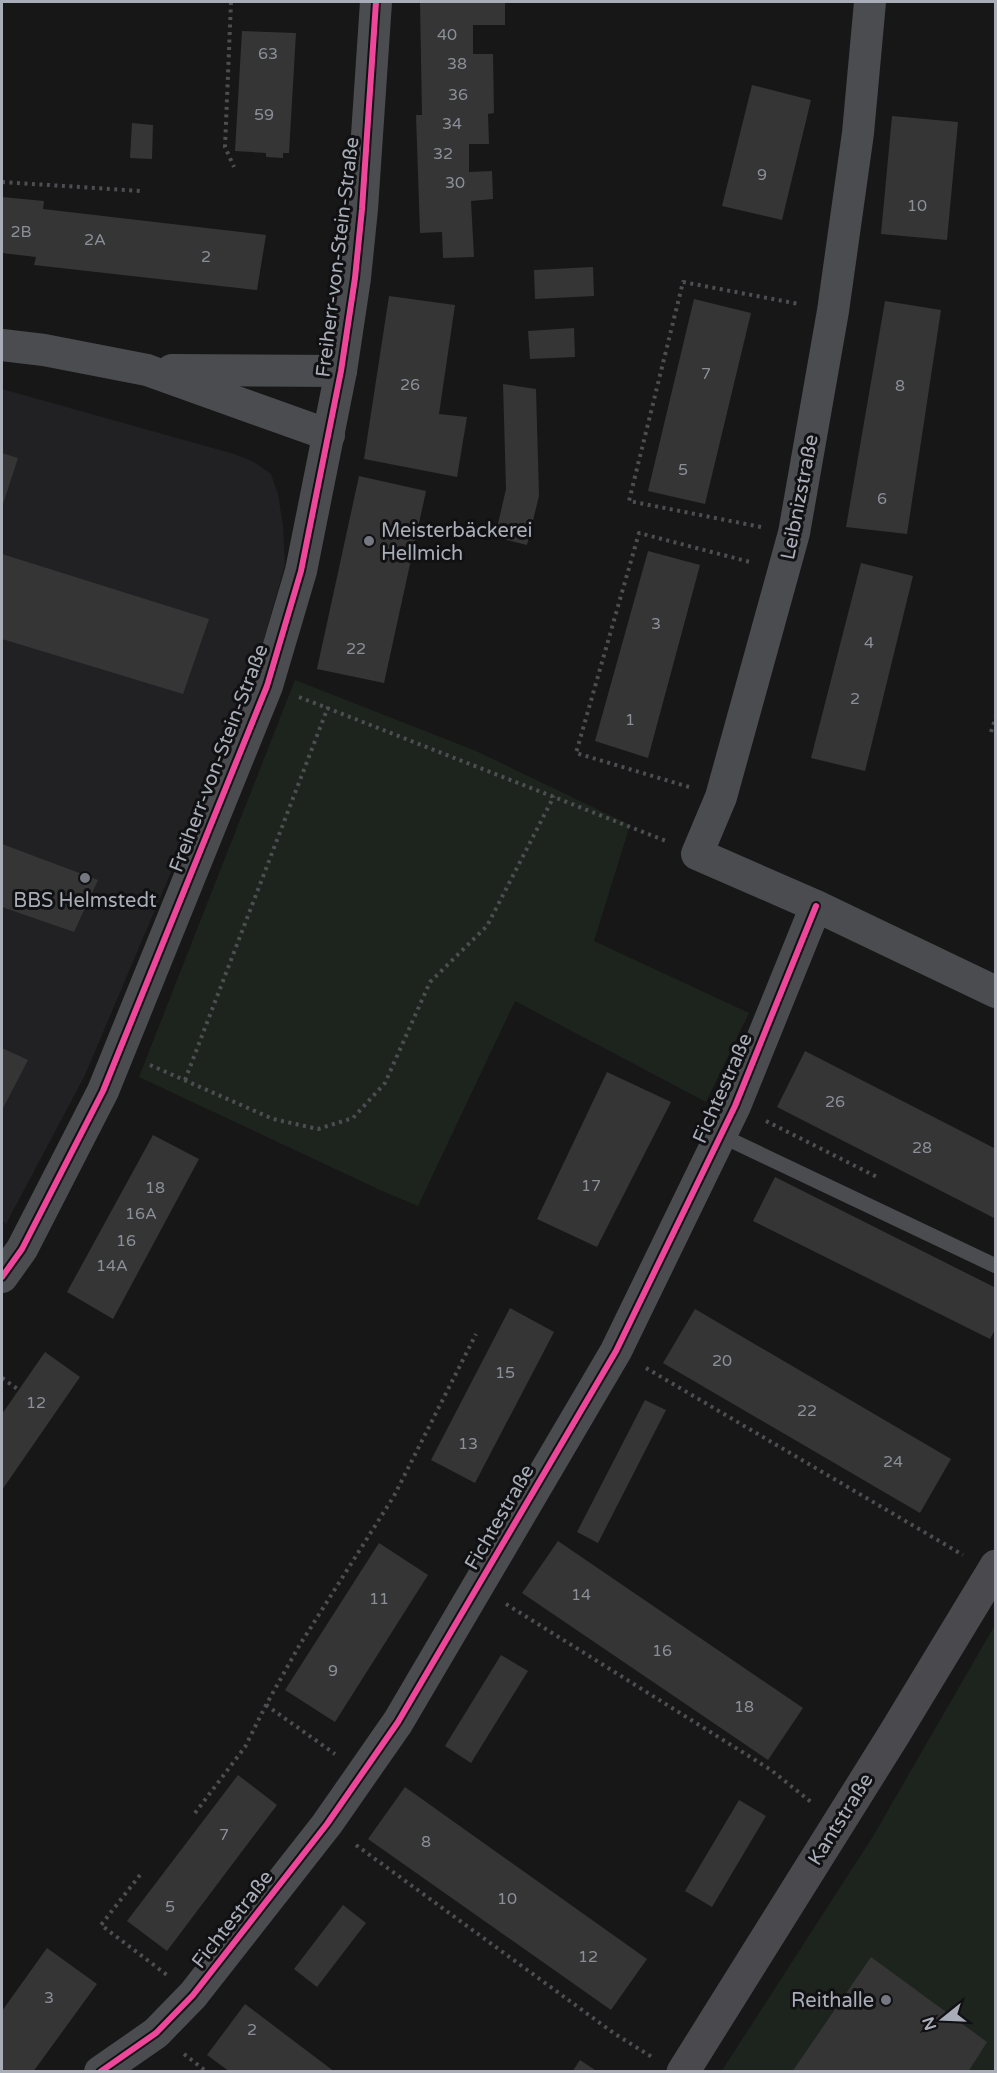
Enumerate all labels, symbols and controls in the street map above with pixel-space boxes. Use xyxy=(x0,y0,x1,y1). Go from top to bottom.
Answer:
house number: 40 xyxy=(437,25,457,45)
house number: 63 xyxy=(258,44,278,64)
house number: 38 xyxy=(447,54,467,74)
house number: 36 xyxy=(448,85,468,105)
house number: 59 xyxy=(254,105,274,125)
house number: 34 xyxy=(442,114,462,134)
street label: Freiherr-von-Stein-Straße xyxy=(311,135,365,379)
house number: 32 xyxy=(433,144,453,164)
house number: 9 xyxy=(757,165,767,185)
house number: 30 xyxy=(445,173,465,193)
house number: 10 xyxy=(907,196,927,216)
house number: 2B xyxy=(10,222,32,242)
house number: 2A xyxy=(84,230,106,250)
house number: 2 xyxy=(201,247,211,267)
house number: 7 xyxy=(701,364,711,384)
house number: 26 xyxy=(400,375,420,395)
house number: 8 xyxy=(895,376,905,396)
street label: Leibnizstraße xyxy=(776,433,824,562)
house number: 5 xyxy=(678,460,688,480)
house number: 6 xyxy=(877,489,887,509)
place label: Meisterbäckerei Hellmich xyxy=(381,519,533,566)
marker: Meisterbäckerei Hellmich xyxy=(362,534,376,548)
house number: 3 xyxy=(651,614,661,634)
house number: 4 xyxy=(864,633,874,653)
house number: 22 xyxy=(346,639,366,659)
street label: Freiherr-von-Stein-Straße xyxy=(164,641,274,876)
house number: 2 xyxy=(850,689,860,709)
house number: 1 xyxy=(625,710,635,730)
marker: BBS Helmstedt xyxy=(78,871,92,885)
place label: BBS Helmstedt xyxy=(13,889,157,913)
street label: Fichtestraße xyxy=(688,1030,758,1147)
house number: 26 xyxy=(825,1092,845,1112)
house number: 28 xyxy=(912,1138,932,1158)
house number: 17 xyxy=(581,1176,601,1196)
house number: 18 xyxy=(145,1178,165,1198)
house number: 16A xyxy=(125,1204,157,1224)
house number: 16 xyxy=(116,1231,136,1251)
house number: 14A xyxy=(96,1256,128,1276)
house number: 20 xyxy=(712,1351,732,1371)
house number: 15 xyxy=(495,1363,515,1383)
house number: 12 xyxy=(26,1393,46,1413)
house number: 22 xyxy=(797,1401,817,1421)
house number: 13 xyxy=(458,1434,478,1454)
house number: 24 xyxy=(883,1452,903,1472)
street label: Fichtestraße xyxy=(460,1460,540,1575)
house number: 14 xyxy=(571,1585,591,1605)
house number: 11 xyxy=(369,1589,389,1609)
house number: 16 xyxy=(652,1641,672,1661)
house number: 9 xyxy=(328,1661,338,1681)
house number: 18 xyxy=(734,1697,754,1717)
street label: Kantstraße xyxy=(803,1769,879,1870)
house number: 7 xyxy=(219,1825,229,1845)
house number: 8 xyxy=(421,1832,431,1852)
street label: Fichtestraße xyxy=(187,1866,279,1973)
house number: 10 xyxy=(497,1889,517,1909)
house number: 5 xyxy=(165,1897,175,1917)
house number: 12 xyxy=(578,1947,598,1967)
house number: 3 xyxy=(44,1988,54,2008)
place label: Reithalle xyxy=(791,1989,874,2013)
north arrow xyxy=(913,1989,973,2049)
marker: Reithalle xyxy=(879,1993,893,2007)
text: N xyxy=(918,2014,941,2033)
house number: 2 xyxy=(247,2020,257,2040)

